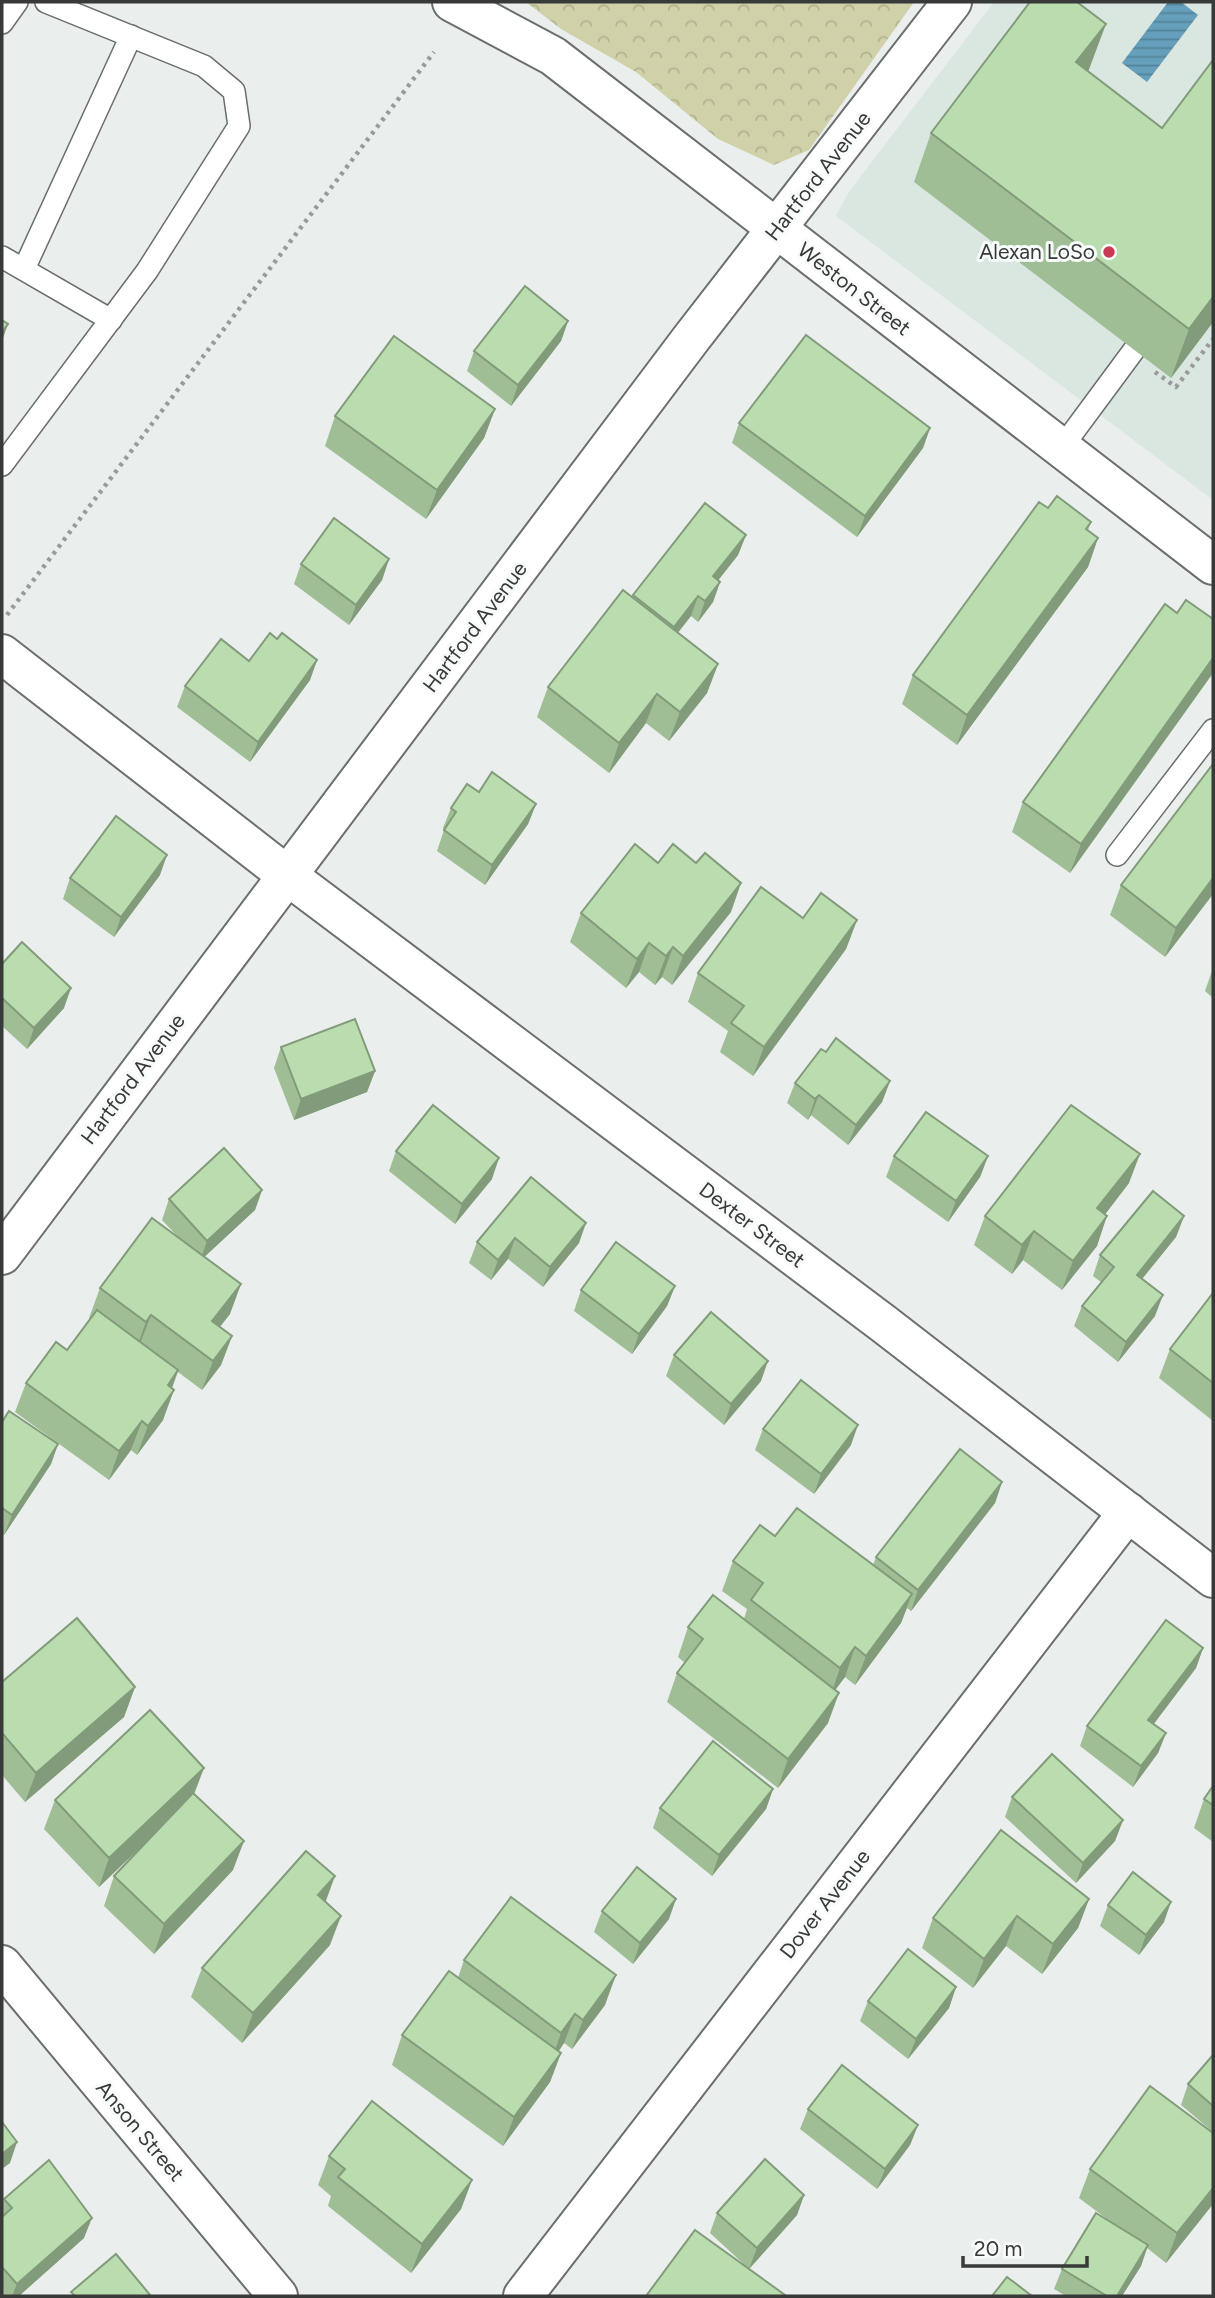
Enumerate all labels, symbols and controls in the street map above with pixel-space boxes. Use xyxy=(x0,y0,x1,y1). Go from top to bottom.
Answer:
street label: Hartford Avenue xyxy=(759,106,876,245)
street label: Weston Street xyxy=(793,237,916,340)
place label: Alexan LoSo xyxy=(979,239,1095,264)
marker: Alexan LoSo xyxy=(1101,244,1117,260)
street label: Hartford Avenue xyxy=(417,556,532,697)
street label: Hartford Avenue xyxy=(75,1008,190,1149)
street label: Dexter Street xyxy=(694,1177,810,1273)
street label: Dover Avenue xyxy=(774,1844,875,1963)
street label: Anson Street xyxy=(91,2075,190,2186)
scale bar xyxy=(963,2224,1087,2268)
text: 20 m xyxy=(974,2236,1022,2261)

